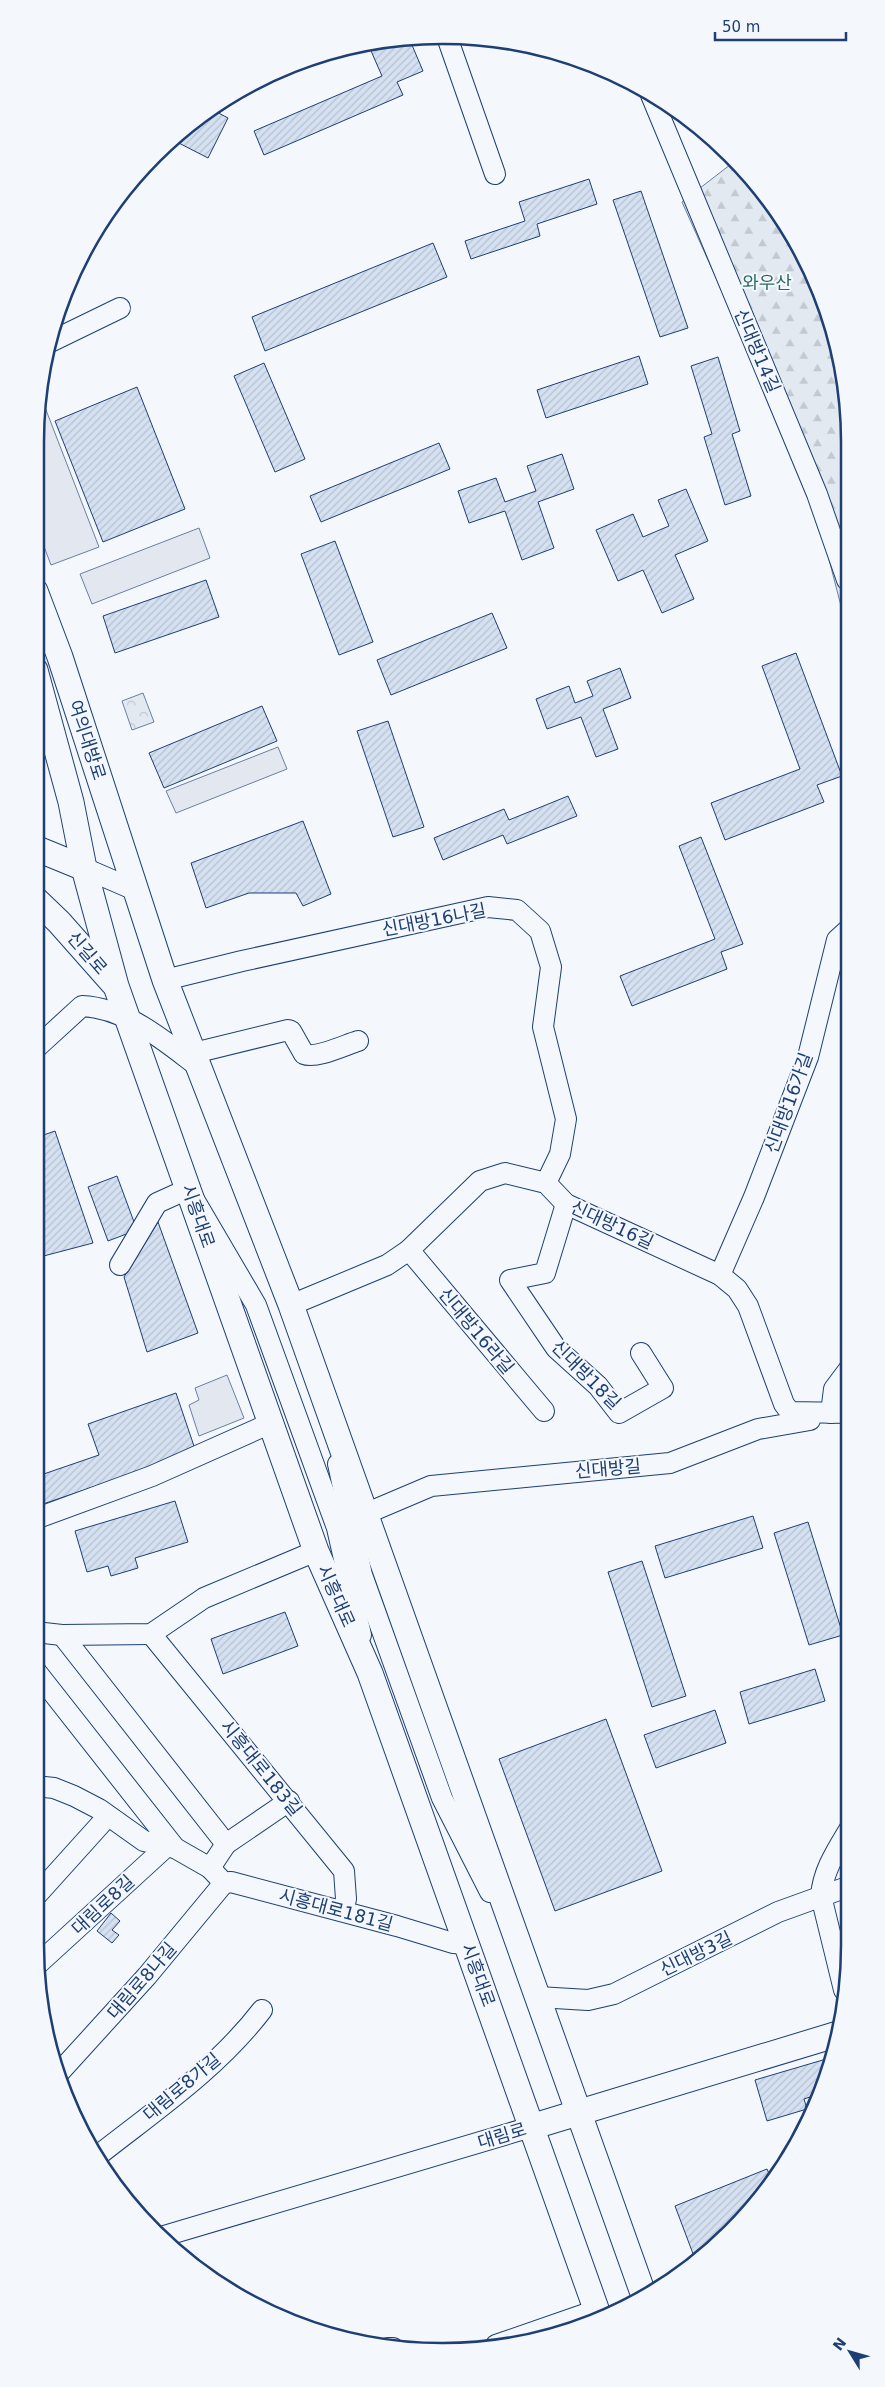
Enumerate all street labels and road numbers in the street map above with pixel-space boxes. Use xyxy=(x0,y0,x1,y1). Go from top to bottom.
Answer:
street label: 신대방14길 xyxy=(730,306,785,396)
street label: 여의대방로 xyxy=(65,697,110,782)
street label: 신대방16나길 xyxy=(380,899,488,940)
street label: 신길로 xyxy=(63,927,112,978)
street label: 신대방16가길 xyxy=(761,1050,816,1156)
street label: 시흥대로 xyxy=(178,1181,219,1251)
street label: 신대방16길 xyxy=(567,1196,657,1253)
street label: 신대방16라길 xyxy=(434,1283,518,1378)
street label: 신대방18길 xyxy=(547,1336,625,1414)
street label: 신대방길 xyxy=(574,1455,642,1482)
street label: 시흥대로 xyxy=(313,1561,360,1630)
street label: 시흥대로183길 xyxy=(216,1716,306,1820)
street label: 대림로8길 xyxy=(67,1870,138,1939)
street label: 시흥대로181길 xyxy=(277,1884,395,1935)
street label: 신대방3길 xyxy=(656,1927,735,1980)
street label: 대림로8나길 xyxy=(103,1938,180,2023)
street label: 시흥대로 xyxy=(457,1940,500,2010)
street label: 대림로8가길 xyxy=(139,2048,225,2125)
street label: 대림로 xyxy=(475,2118,529,2153)

